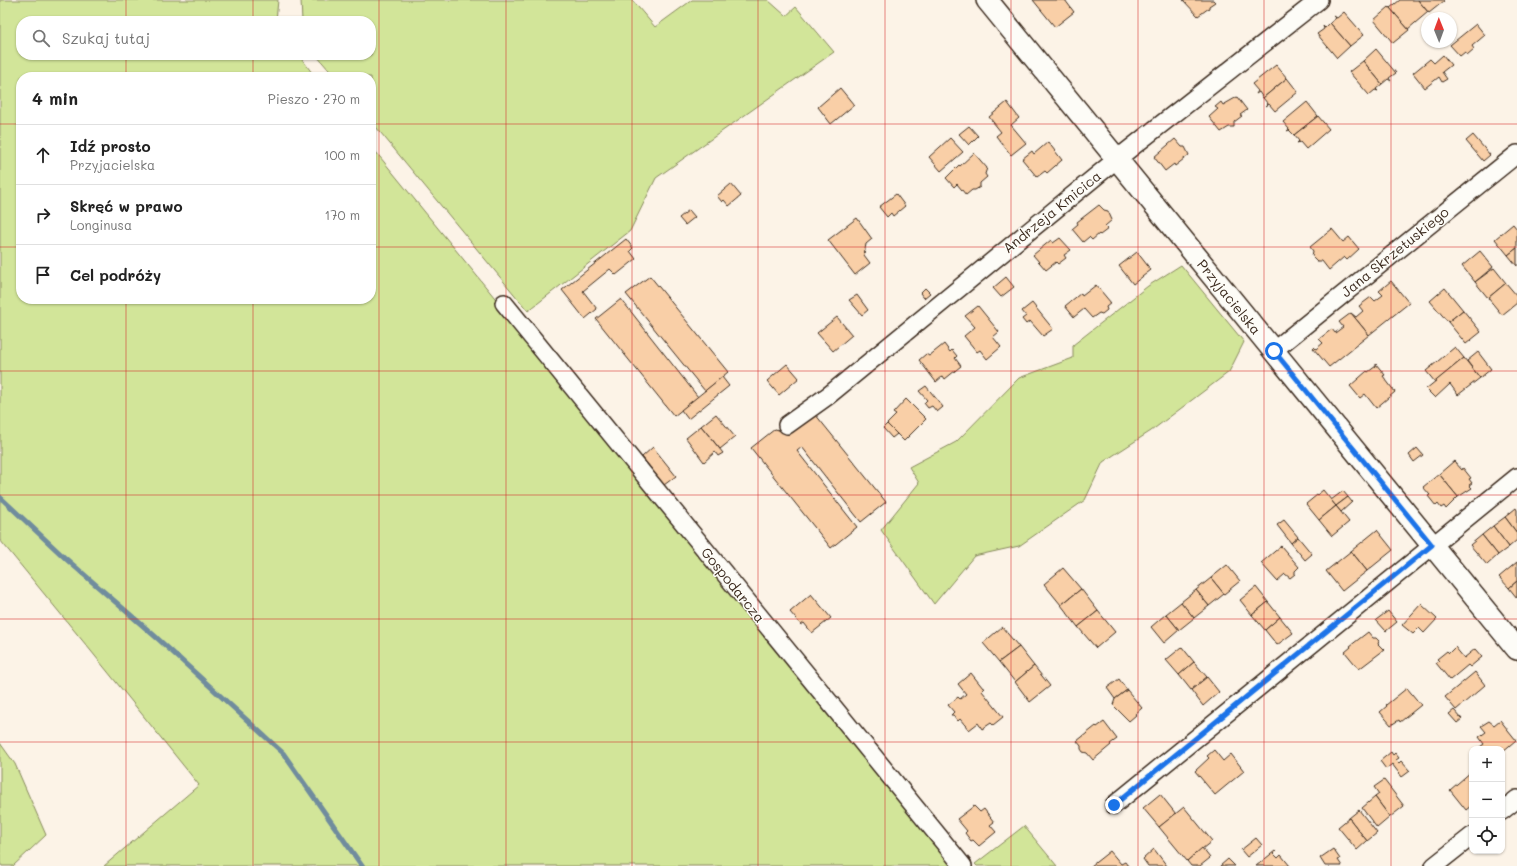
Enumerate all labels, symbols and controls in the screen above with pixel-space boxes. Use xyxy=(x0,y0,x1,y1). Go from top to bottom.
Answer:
north arrow xyxy=(1421,12,1457,48)
search box xyxy=(16,16,376,60)
icon: search xyxy=(30,27,52,49)
text: Szukaj tutaj xyxy=(62,28,150,48)
text: 4 min xyxy=(32,87,78,109)
text: Pieszo · 270 m xyxy=(268,90,360,107)
text: Idź prosto xyxy=(70,136,151,156)
icon: ahead xyxy=(32,144,54,166)
text: 100 m xyxy=(324,146,360,163)
text: Przyjacielska xyxy=(70,156,155,173)
street label: Andrzeja Kmicica xyxy=(999,166,1105,257)
text: Skręć w prawo xyxy=(70,196,183,216)
street label: Jana Skrzetuskiego xyxy=(1337,202,1453,301)
icon: right xyxy=(32,204,54,226)
text: 170 m xyxy=(324,206,360,223)
text: Longinusa xyxy=(70,216,132,233)
street label: Przyjacielska xyxy=(1193,255,1266,338)
icon: arrive xyxy=(32,264,54,286)
text: Cel podróży xyxy=(70,265,161,285)
route start xyxy=(1265,342,1283,360)
street label: Gospodarcza xyxy=(697,543,770,626)
map controls xyxy=(1469,746,1505,854)
button: + xyxy=(1469,746,1505,782)
button: − xyxy=(1469,782,1505,818)
route end xyxy=(1105,796,1123,814)
button: locate xyxy=(1469,818,1505,854)

